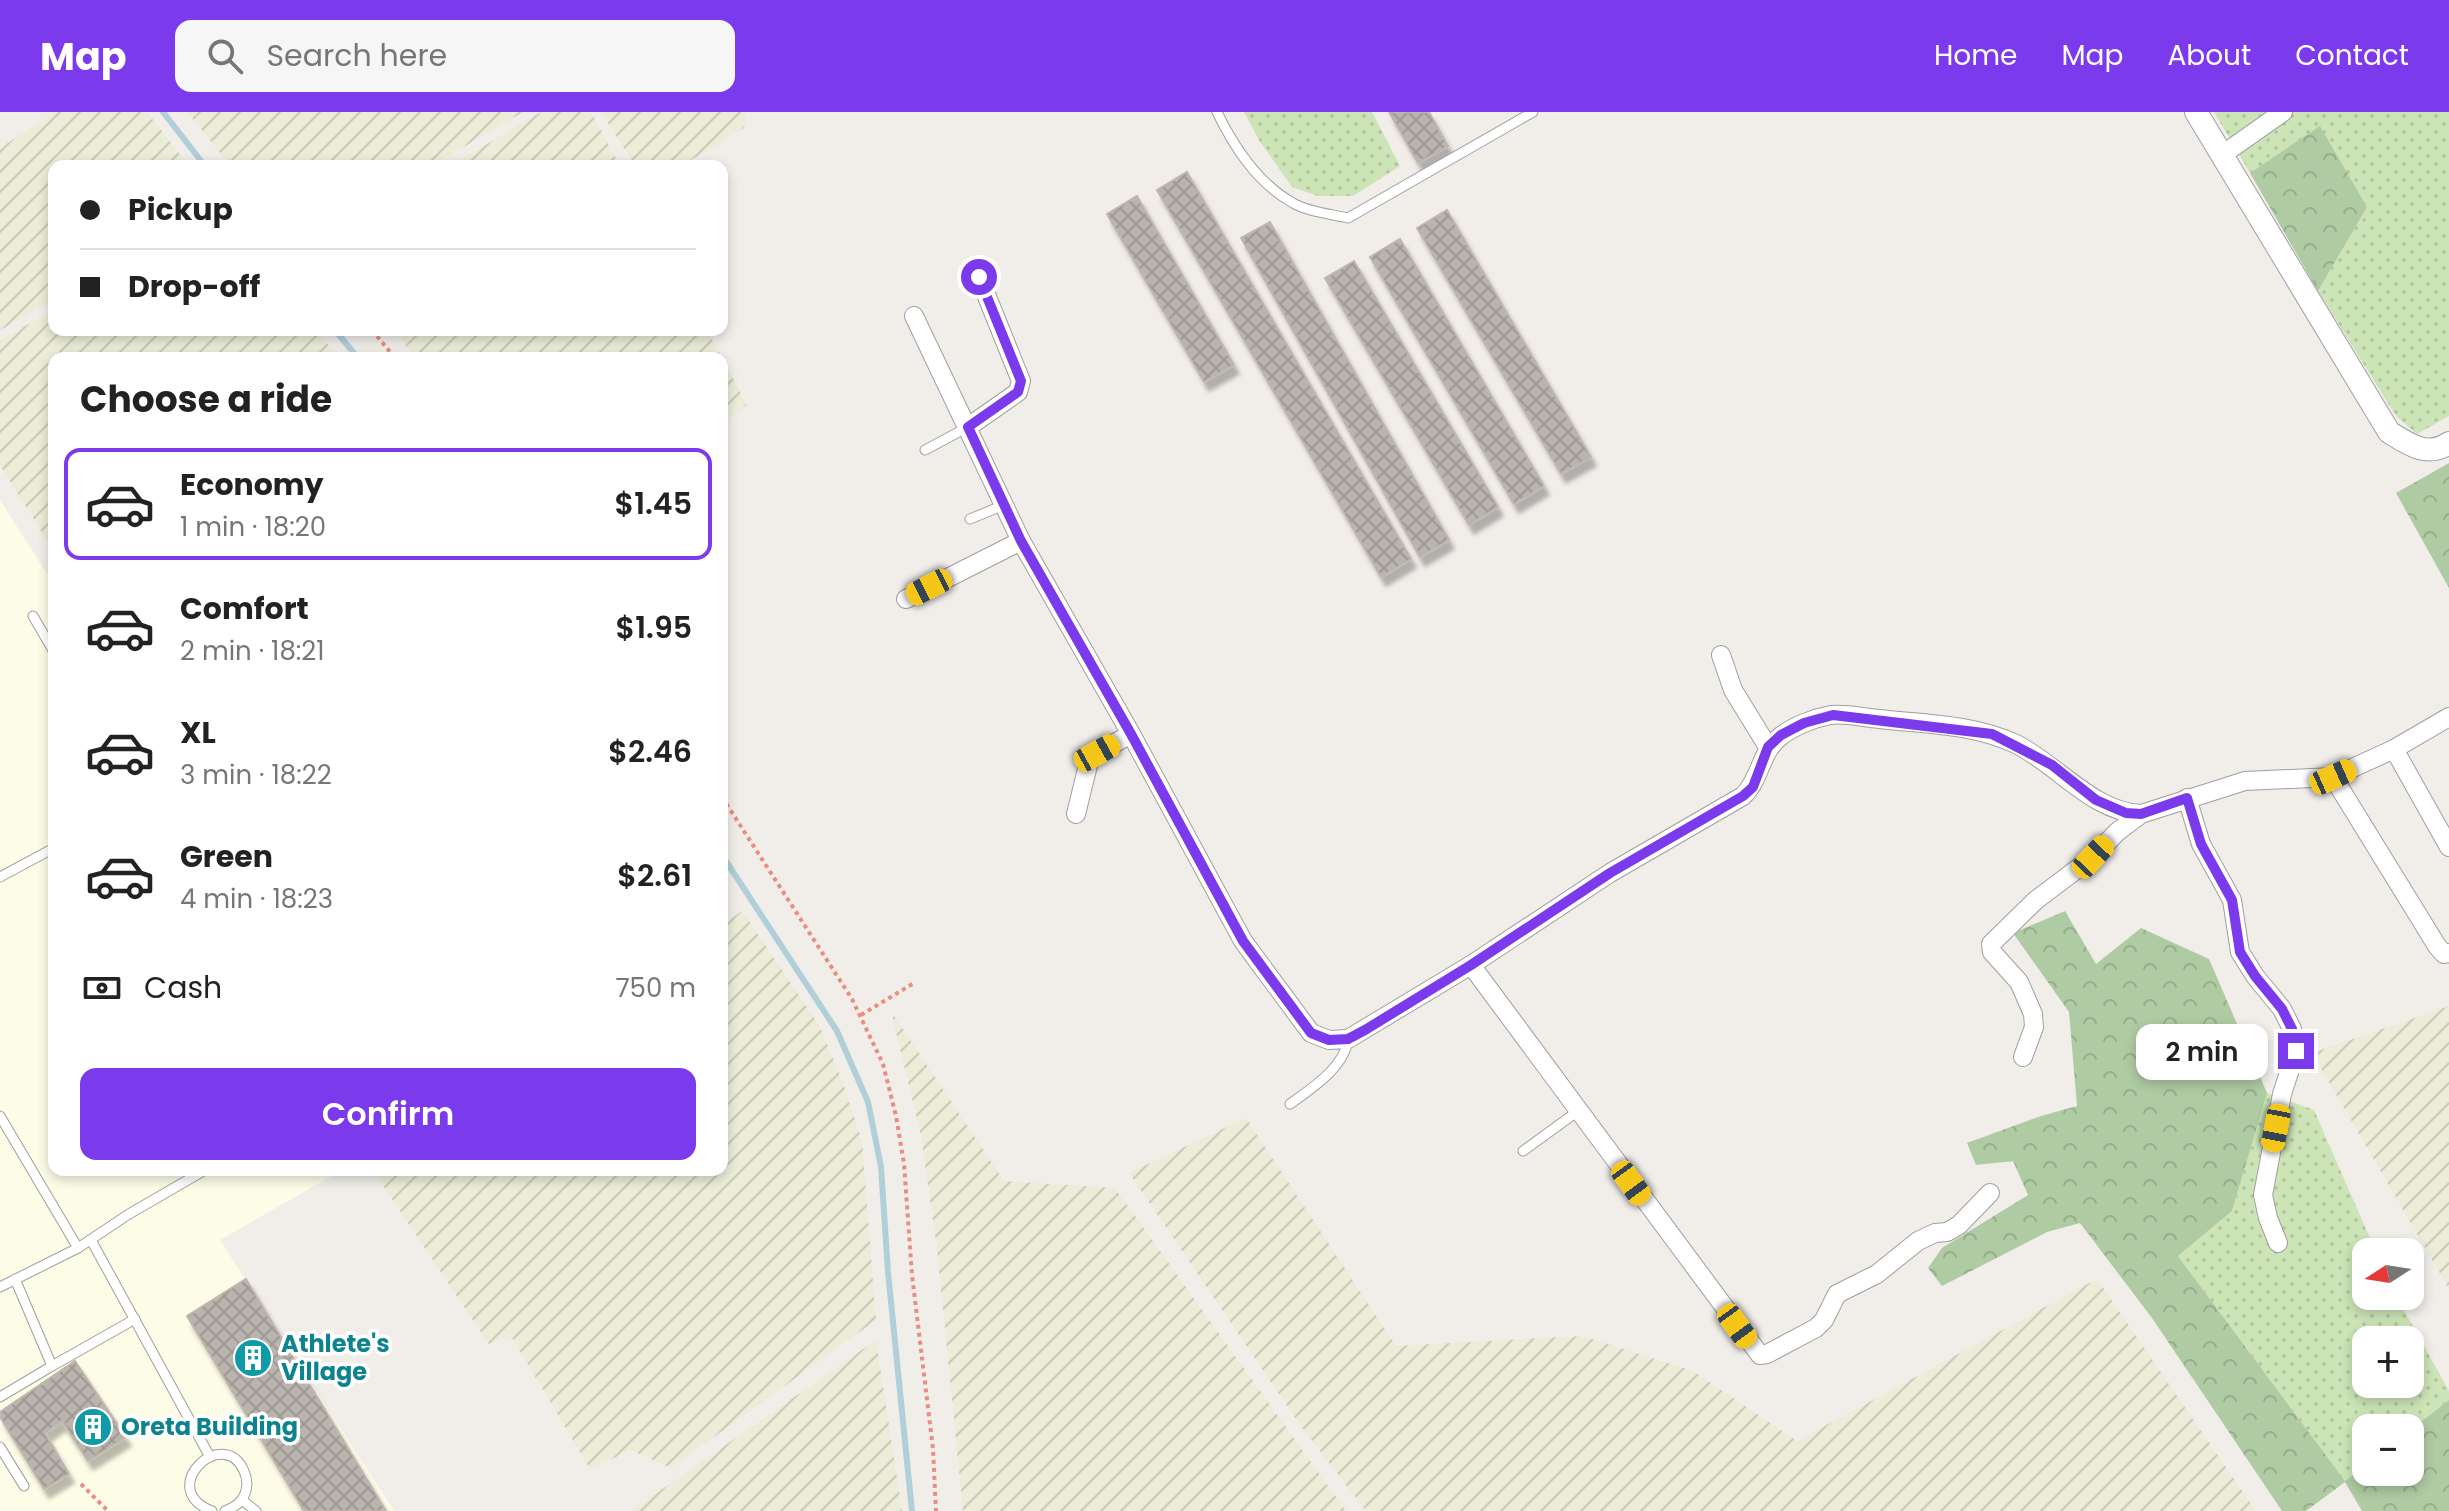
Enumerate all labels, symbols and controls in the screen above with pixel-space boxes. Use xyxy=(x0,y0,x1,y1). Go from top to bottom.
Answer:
search box xyxy=(175,20,735,92)
text: Map xyxy=(40,30,127,83)
icon: search xyxy=(203,34,247,78)
text: Search here xyxy=(267,34,447,77)
text: Home xyxy=(1934,36,2017,75)
text: Map xyxy=(2061,36,2123,75)
text: About xyxy=(2167,36,2251,75)
text: Contact xyxy=(2295,36,2409,75)
text: Pickup xyxy=(128,188,233,231)
route start xyxy=(961,259,997,295)
text: Drop-off xyxy=(128,265,260,308)
text: Choose a ride xyxy=(80,374,332,425)
text: Economy xyxy=(180,463,324,506)
icon: car xyxy=(84,468,156,540)
text: $1.45 xyxy=(615,482,692,525)
text: 1 min · 18:20 xyxy=(180,509,326,545)
car xyxy=(902,565,956,609)
text: Comfort xyxy=(180,587,309,630)
icon: car xyxy=(84,592,156,664)
text: $1.95 xyxy=(616,606,692,649)
text: 2 min · 18:21 xyxy=(180,633,325,669)
text: XL xyxy=(180,711,216,754)
icon: car xyxy=(84,716,156,788)
text: $2.46 xyxy=(608,730,692,773)
car xyxy=(1070,731,1124,775)
car xyxy=(2306,756,2360,798)
text: 3 min · 18:22 xyxy=(180,757,332,793)
car xyxy=(2068,831,2118,883)
text: Green xyxy=(180,835,273,878)
icon: car xyxy=(84,840,156,912)
text: $2.61 xyxy=(617,854,692,897)
text: 4 min · 18:23 xyxy=(180,881,333,917)
icon: cash xyxy=(80,966,124,1010)
text: Cash xyxy=(144,966,222,1009)
text: 750 m xyxy=(615,970,696,1006)
callout: 2 min xyxy=(2136,1023,2268,1079)
route end xyxy=(2278,1033,2314,1069)
text: 2 min xyxy=(2166,1034,2238,1070)
button: Confirm xyxy=(80,1068,696,1160)
car xyxy=(2260,1102,2292,1154)
car xyxy=(1607,1157,1655,1209)
north arrow xyxy=(2352,1238,2424,1310)
map controls xyxy=(2352,1238,2424,1486)
car xyxy=(1713,1300,1761,1352)
button: + xyxy=(2352,1326,2424,1398)
place label: Athlete's Village xyxy=(281,1327,390,1388)
building icon: Athlete's Village xyxy=(232,1337,274,1379)
building icon: Oreta Building xyxy=(72,1406,114,1448)
place label: Oreta Building xyxy=(121,1410,298,1443)
button: − xyxy=(2352,1414,2424,1486)

